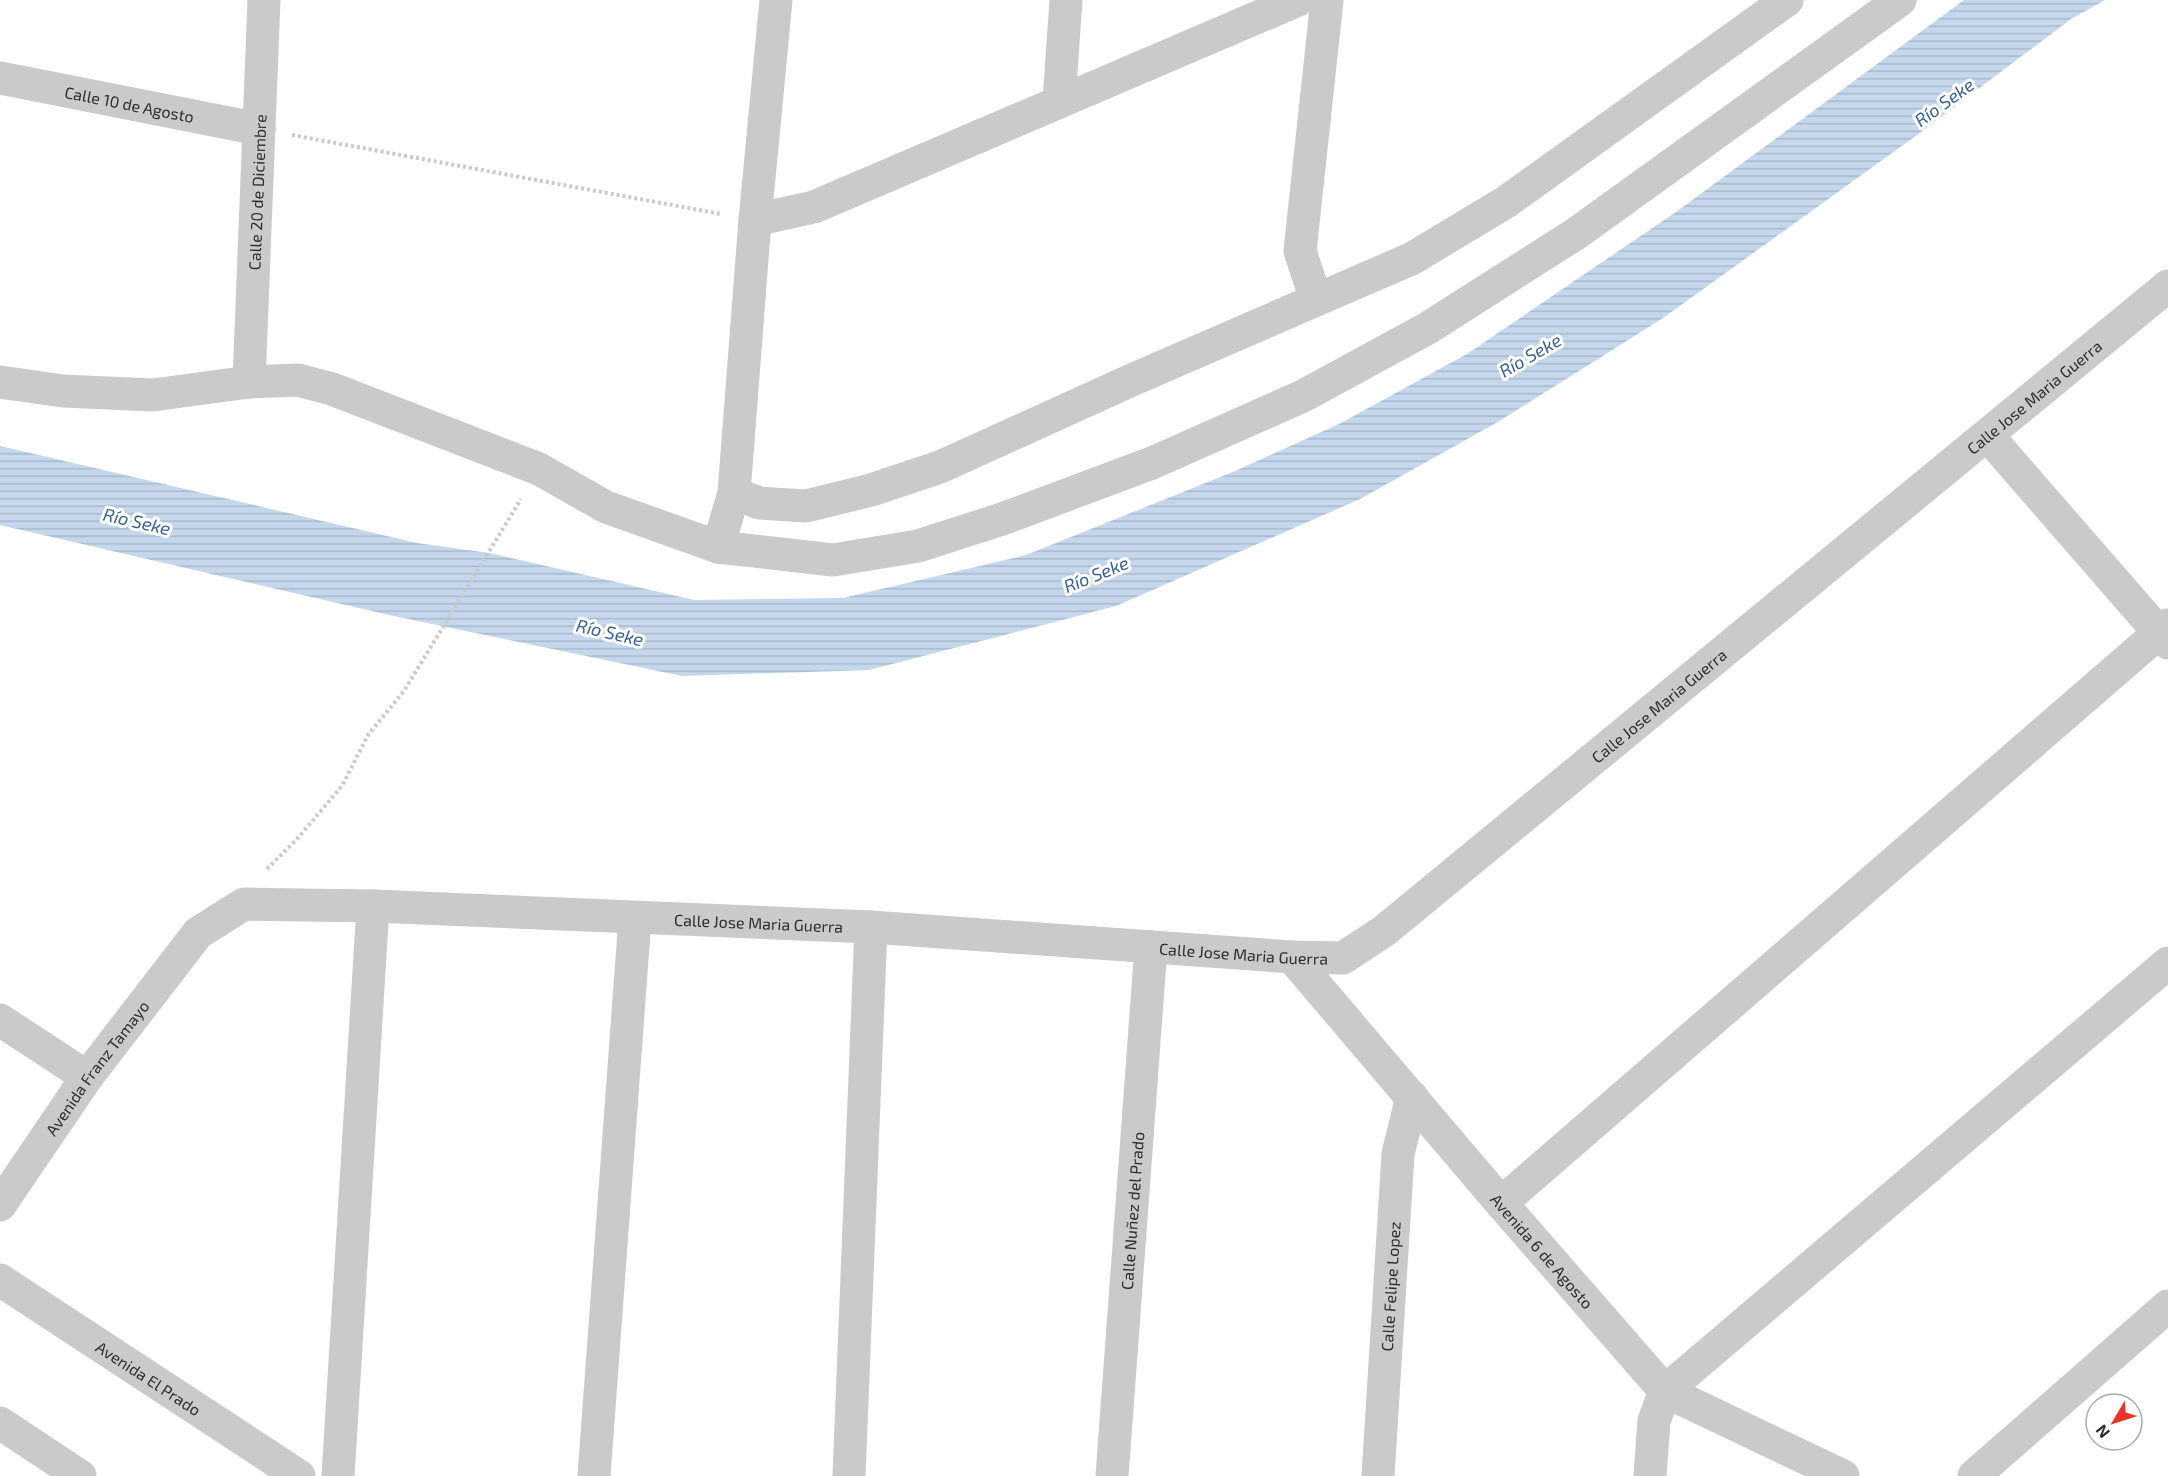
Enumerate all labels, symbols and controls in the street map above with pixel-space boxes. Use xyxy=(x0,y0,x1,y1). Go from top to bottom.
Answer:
water label: Río Seke xyxy=(1910,73,1978,131)
street label: Calle 10 de Agosto xyxy=(63,81,196,126)
street label: Calle 20 de Diciembre xyxy=(244,114,269,271)
water label: Río Seke xyxy=(1495,328,1565,382)
street label: Calle Jose Maria Guerra xyxy=(1962,335,2105,458)
water label: Río Seke xyxy=(101,503,173,539)
water label: Río Seke xyxy=(1060,551,1132,597)
water label: Río Seke xyxy=(574,614,646,650)
street label: Calle Jose Maria Guerra xyxy=(1587,644,1730,766)
street label: Calle Jose Maria Guerra xyxy=(674,909,844,935)
street label: Calle Jose Maria Guerra xyxy=(1159,938,1328,967)
street label: Avenida Franz Tamayo xyxy=(41,996,152,1139)
street label: Calle Nuñez del Prado xyxy=(1116,1131,1147,1290)
street label: Avenida 6 de Agosto xyxy=(1487,1189,1598,1312)
street label: Calle Felipe Lopez xyxy=(1376,1221,1403,1352)
street label: Avenida El Prado xyxy=(93,1336,205,1419)
north arrow xyxy=(2084,1392,2144,1452)
text: N xyxy=(2091,1421,2113,1442)

